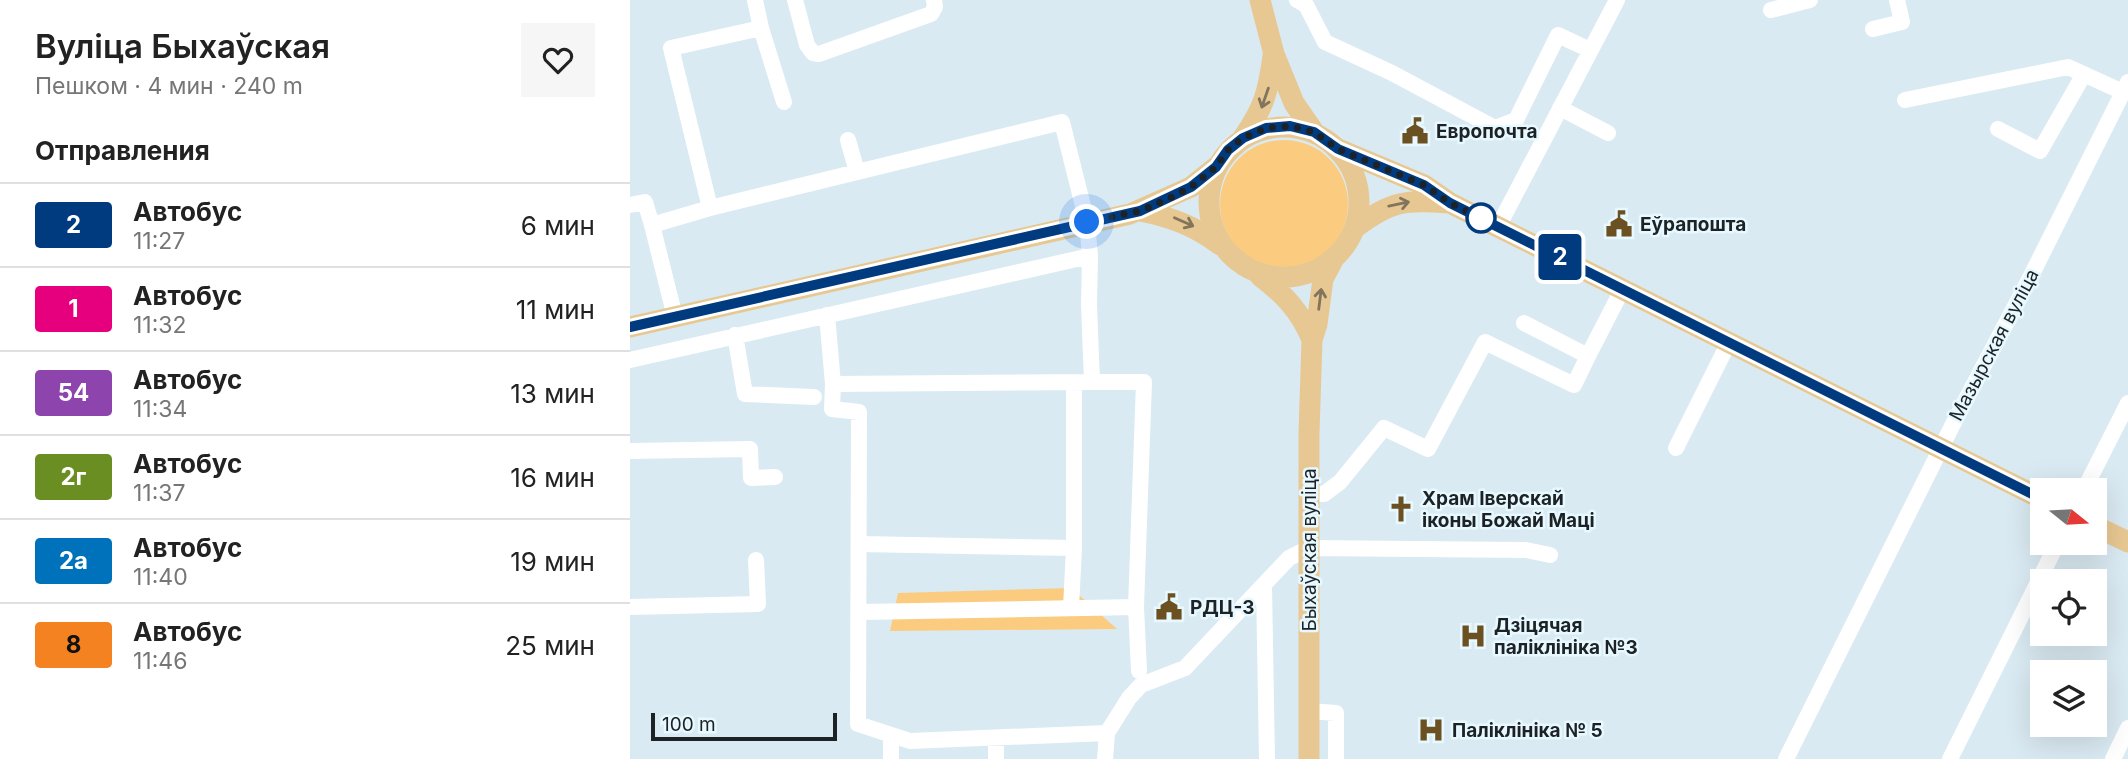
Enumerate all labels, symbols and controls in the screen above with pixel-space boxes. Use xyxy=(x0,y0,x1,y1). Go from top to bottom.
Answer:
button: heart xyxy=(521,23,595,97)
text: Вуліца Быхаўская xyxy=(35,26,330,66)
text: Пешком · 4 мин · 240 m xyxy=(35,72,303,100)
one-way arrow xyxy=(1258,87,1270,109)
public building icon: Европочта xyxy=(1400,116,1430,146)
place label: Европочта xyxy=(1436,120,1538,143)
text: Отправления xyxy=(35,135,210,166)
text: Автобус xyxy=(133,196,242,227)
one-way arrow xyxy=(1387,197,1410,211)
unlabelled marker xyxy=(1466,203,1496,233)
your location xyxy=(1069,204,1104,239)
public building icon: Еўрапошта xyxy=(1604,209,1634,239)
text: 2 xyxy=(66,210,81,239)
text: 6 мин xyxy=(521,210,595,241)
place label: Еўрапошта xyxy=(1640,213,1746,236)
one-way arrow xyxy=(1172,216,1194,229)
text: 11:27 xyxy=(133,227,185,255)
line badge: 2 xyxy=(1537,234,1583,280)
text: 2 xyxy=(1552,242,1568,271)
street label: Мазырская вуліца xyxy=(1944,265,2044,425)
text: Автобус xyxy=(133,280,242,311)
one-way arrow xyxy=(1314,288,1327,311)
text: 1 xyxy=(68,294,79,323)
text: 11 мин xyxy=(516,294,595,325)
text: 11:32 xyxy=(133,311,187,339)
text: Автобус xyxy=(133,364,242,395)
text: 54 xyxy=(58,378,89,407)
text: 13 мин xyxy=(510,378,595,409)
text: 11:34 xyxy=(133,395,187,423)
text: Автобус xyxy=(133,448,242,479)
text: 2г xyxy=(61,462,86,491)
text: 16 мин xyxy=(510,462,595,493)
street label: Быхаўская вуліца xyxy=(1298,468,1321,632)
north arrow xyxy=(2030,478,2107,555)
map controls xyxy=(2030,478,2107,737)
text: 11:37 xyxy=(133,479,186,507)
place label: Храм Іверскай іконы Божай Маці xyxy=(1422,487,1595,532)
church icon: Храм Іверскай іконы Божай Маці xyxy=(1386,494,1416,524)
text: Автобус xyxy=(133,532,242,563)
text: 2а xyxy=(59,546,88,575)
text: 19 мин xyxy=(510,546,595,577)
text: 11:40 xyxy=(133,563,188,591)
button: locate xyxy=(2030,569,2107,646)
public building icon: РДЦ-3 xyxy=(1154,592,1184,622)
place label: РДЦ-3 xyxy=(1190,596,1254,619)
place label: Дзіцячая паліклініка №3 xyxy=(1494,614,1638,659)
text: Автобус xyxy=(133,616,242,647)
hospital icon: Дзіцячая паліклініка №3 xyxy=(1458,621,1488,651)
text: 8 xyxy=(66,630,81,659)
text: 25 мин xyxy=(505,630,595,661)
text: 11:46 xyxy=(133,647,187,675)
button: layers xyxy=(2030,660,2107,737)
scale bar xyxy=(651,710,836,742)
text: 100 m xyxy=(662,713,716,736)
hospital icon: Паліклініка № 5 xyxy=(1416,715,1446,745)
place label: Паліклініка № 5 xyxy=(1452,719,1603,742)

